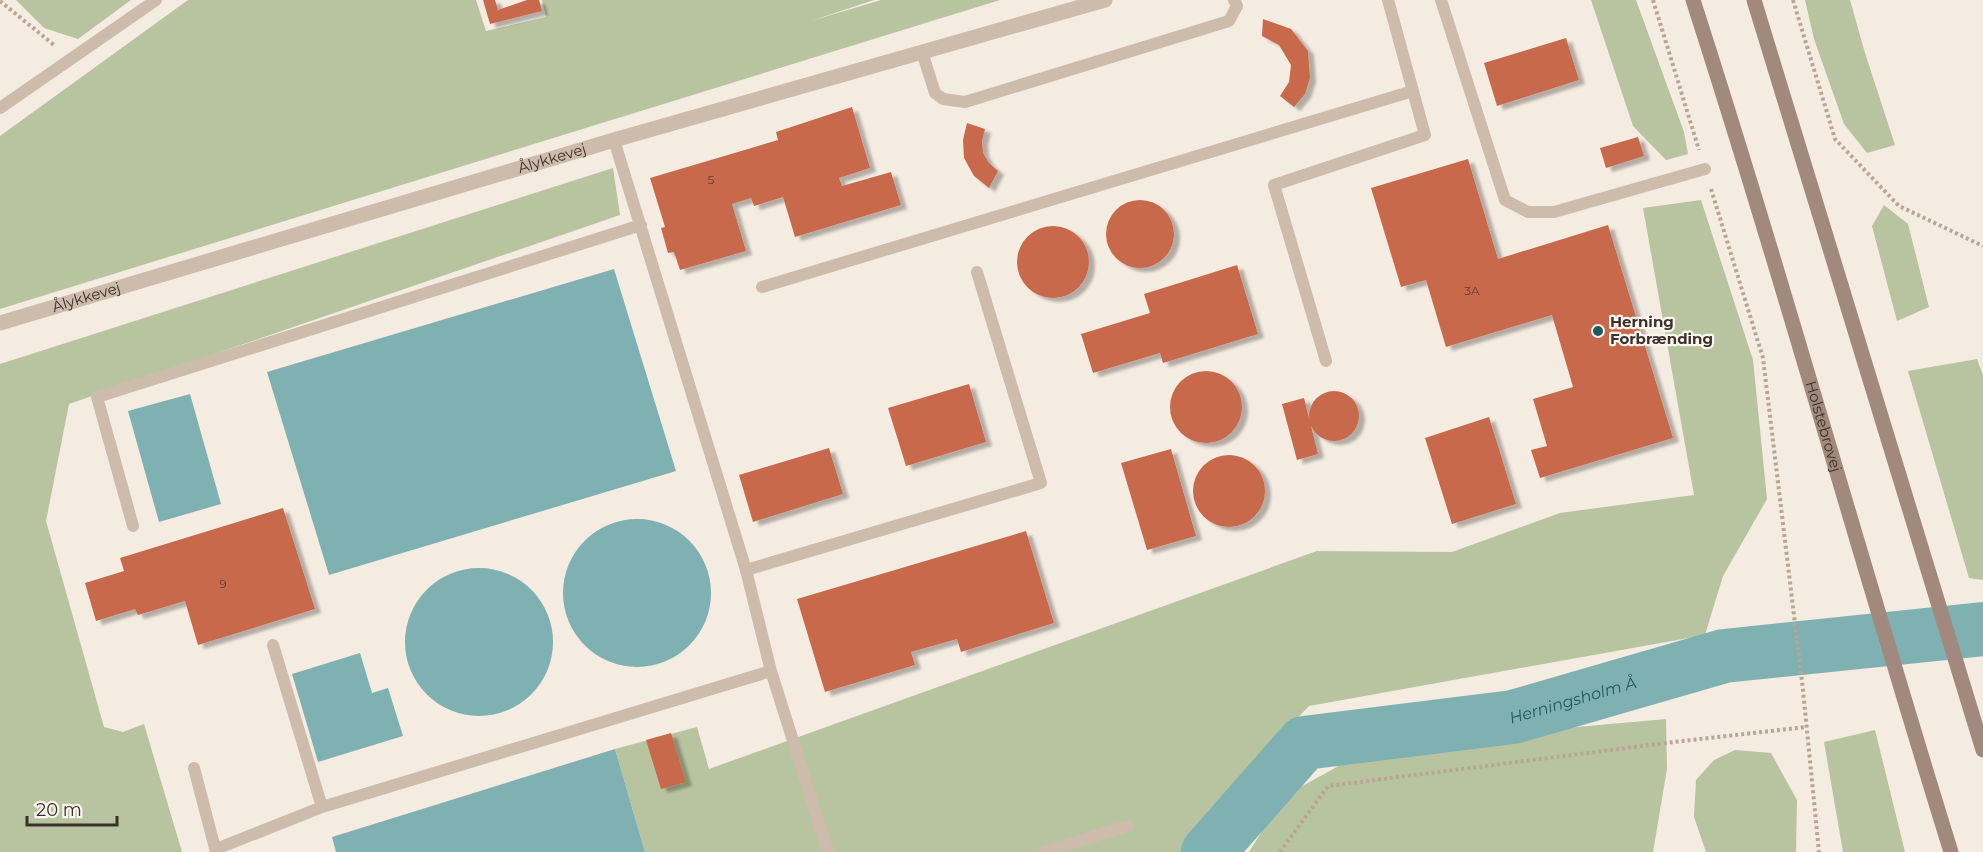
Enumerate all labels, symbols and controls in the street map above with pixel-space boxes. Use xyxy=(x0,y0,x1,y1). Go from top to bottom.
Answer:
street label: Ålykkevej xyxy=(515,139,588,177)
house number: 5 xyxy=(708,172,715,187)
street label: Ålykkevej xyxy=(50,278,123,316)
house number: 3A xyxy=(1464,283,1480,298)
place label: Herning Forbrænding xyxy=(1610,312,1713,348)
marker: Herning Forbrænding xyxy=(1591,324,1605,338)
street label: Holstebrovej xyxy=(1801,379,1846,474)
house number: 9 xyxy=(219,576,227,591)
water label: Herningsholm Å xyxy=(1507,672,1639,728)
scale bar xyxy=(27,789,117,827)
text: 20 m xyxy=(36,799,82,821)

